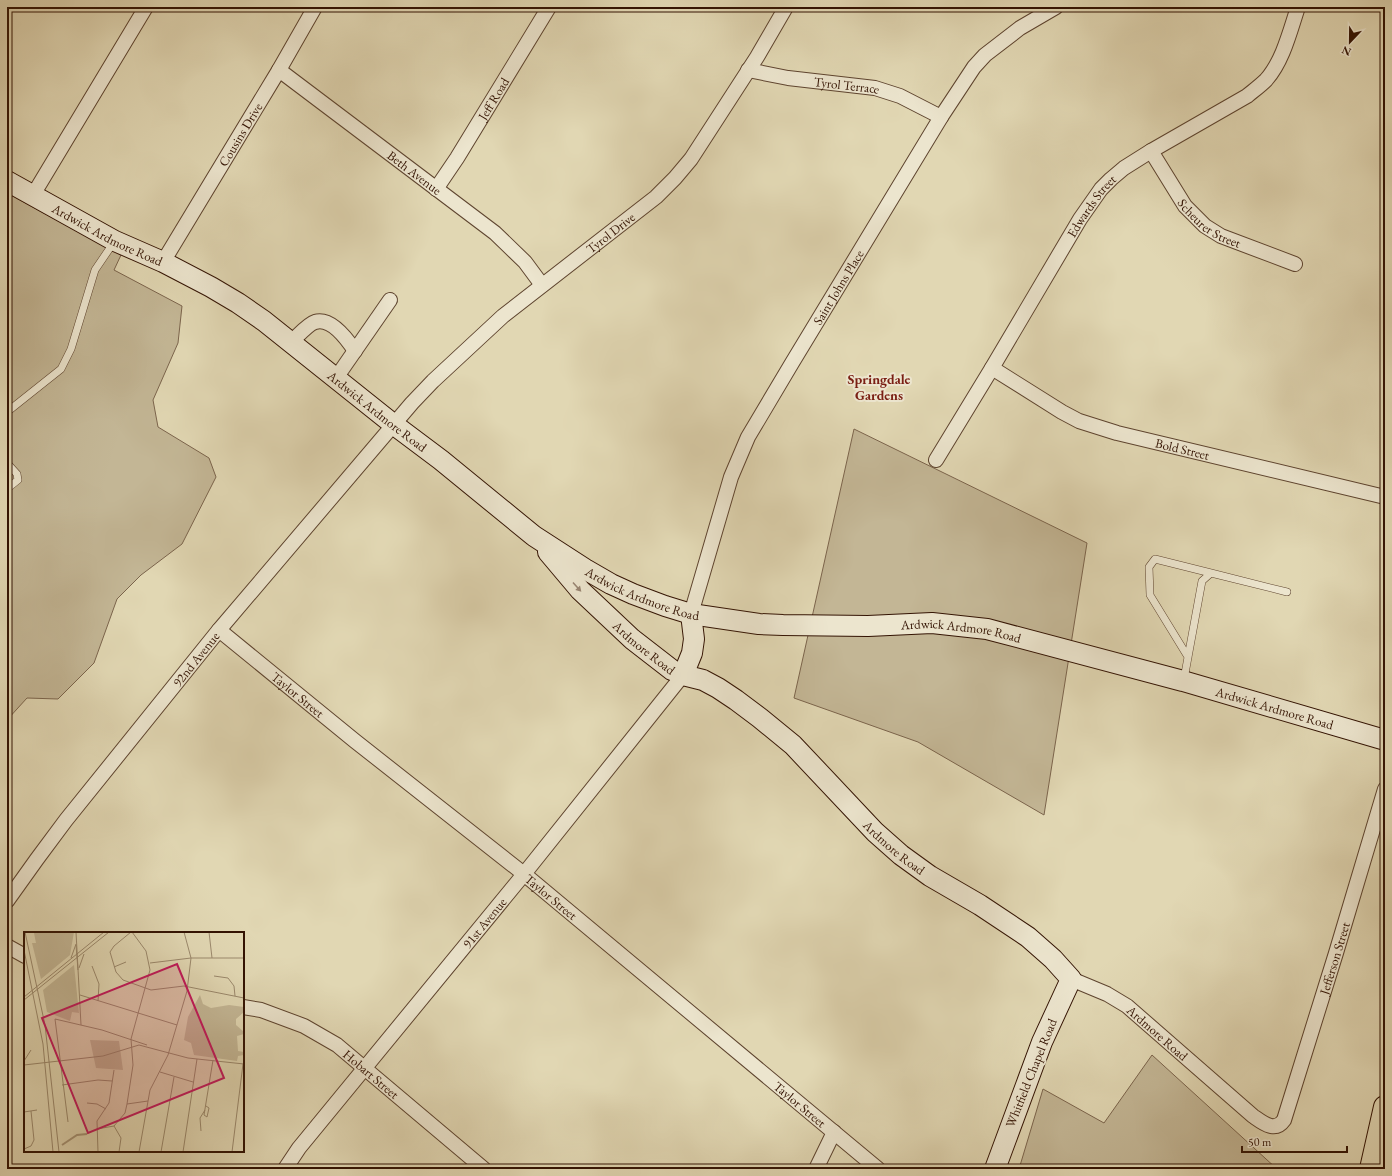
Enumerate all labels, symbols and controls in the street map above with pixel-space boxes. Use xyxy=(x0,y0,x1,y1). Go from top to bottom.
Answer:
north arrow xyxy=(1330,22,1370,62)
text: N xyxy=(1339,43,1353,59)
street label: Tyrol Terrace xyxy=(813,73,882,97)
street label: Jeff Road xyxy=(473,74,513,124)
street label: Cousins Drive xyxy=(214,100,266,169)
street label: Beth Avenue xyxy=(384,146,445,198)
street label: Edwards Street xyxy=(1063,170,1119,240)
street label: Scheurer Street xyxy=(1174,195,1243,251)
street label: Ardwick Ardmore Road xyxy=(48,199,166,270)
street label: Tyrol Drive xyxy=(582,208,638,257)
street label: Saint Johns Place xyxy=(809,246,867,328)
street label: Ardwick Ardmore Road xyxy=(324,366,431,456)
district label: Springdale Gardens xyxy=(848,370,911,404)
street label: Bold Street xyxy=(1154,434,1211,463)
street label: Ardwick Ardmore Road xyxy=(582,562,701,624)
one-way arrow xyxy=(573,581,582,592)
street label: Ardwick Ardmore Road xyxy=(899,614,1024,646)
street label: Ardmore Road xyxy=(609,616,679,678)
street label: 92nd Avenue xyxy=(168,628,223,690)
street label: Taylor Street xyxy=(268,668,328,721)
street label: Ardwick Ardmore Road xyxy=(1213,682,1336,733)
street label: Ardmore Road xyxy=(859,816,929,878)
street label: Taylor Street xyxy=(521,870,581,923)
street label: 91st Avenue xyxy=(458,894,510,951)
street label: Jefferson Street xyxy=(1315,920,1353,997)
inset map xyxy=(24,932,244,1152)
street label: Ardmore Road xyxy=(1123,1001,1192,1064)
street label: Whitfield Chapel Road xyxy=(1001,1016,1061,1130)
street label: Hobart Street xyxy=(340,1045,403,1102)
street label: Taylor Street xyxy=(770,1077,830,1131)
scale bar xyxy=(1242,1128,1347,1154)
text: 50 m xyxy=(1248,1134,1272,1150)

